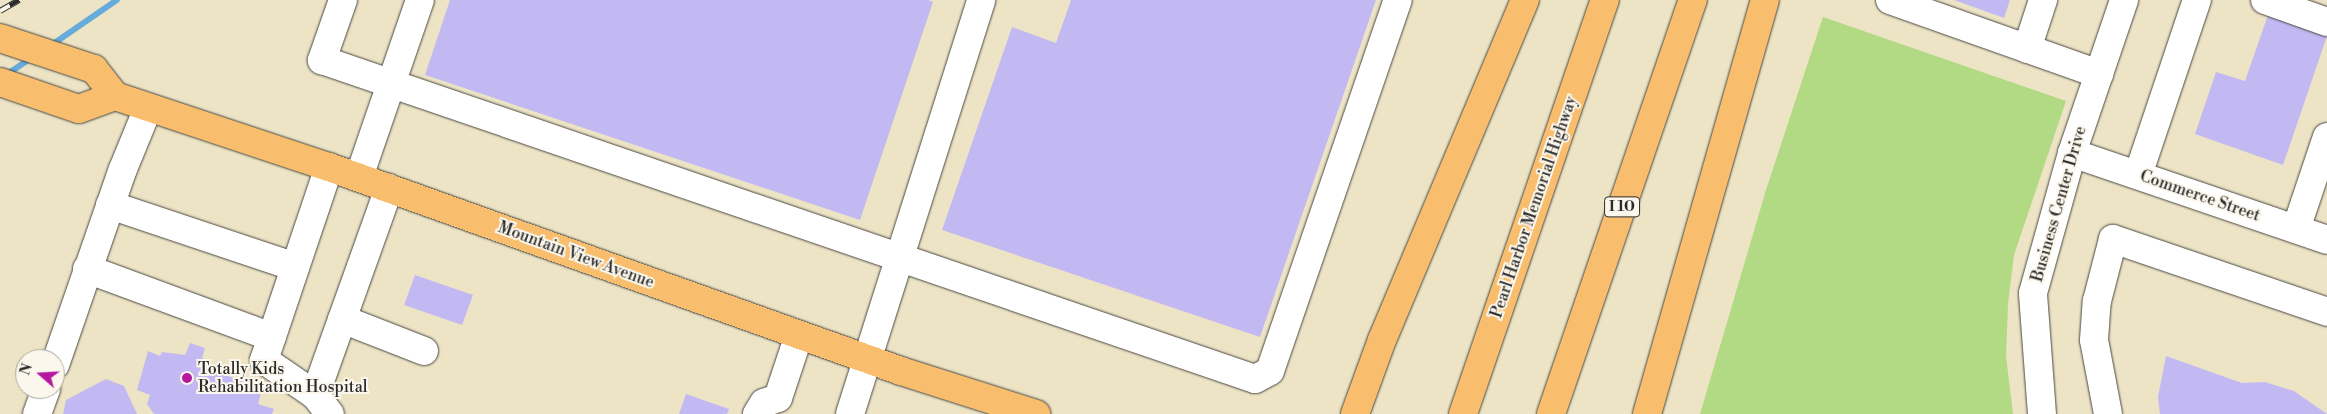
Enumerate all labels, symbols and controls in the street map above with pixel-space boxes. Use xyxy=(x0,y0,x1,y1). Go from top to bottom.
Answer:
street label: Pearl Harbor Memorial Highway xyxy=(1487,94,1581,320)
street label: Business Center Drive xyxy=(2028,124,2090,284)
street label: Commerce Street xyxy=(2137,166,2263,226)
road number: I 10 xyxy=(1603,194,1641,220)
street label: Mountain View Avenue xyxy=(495,218,657,292)
north arrow xyxy=(15,349,65,399)
place label: Totally Kids Rehabilitation Hospital xyxy=(198,359,368,397)
text: N xyxy=(16,361,37,378)
marker: Totally Kids Rehabilitation Hospital xyxy=(180,371,194,385)

